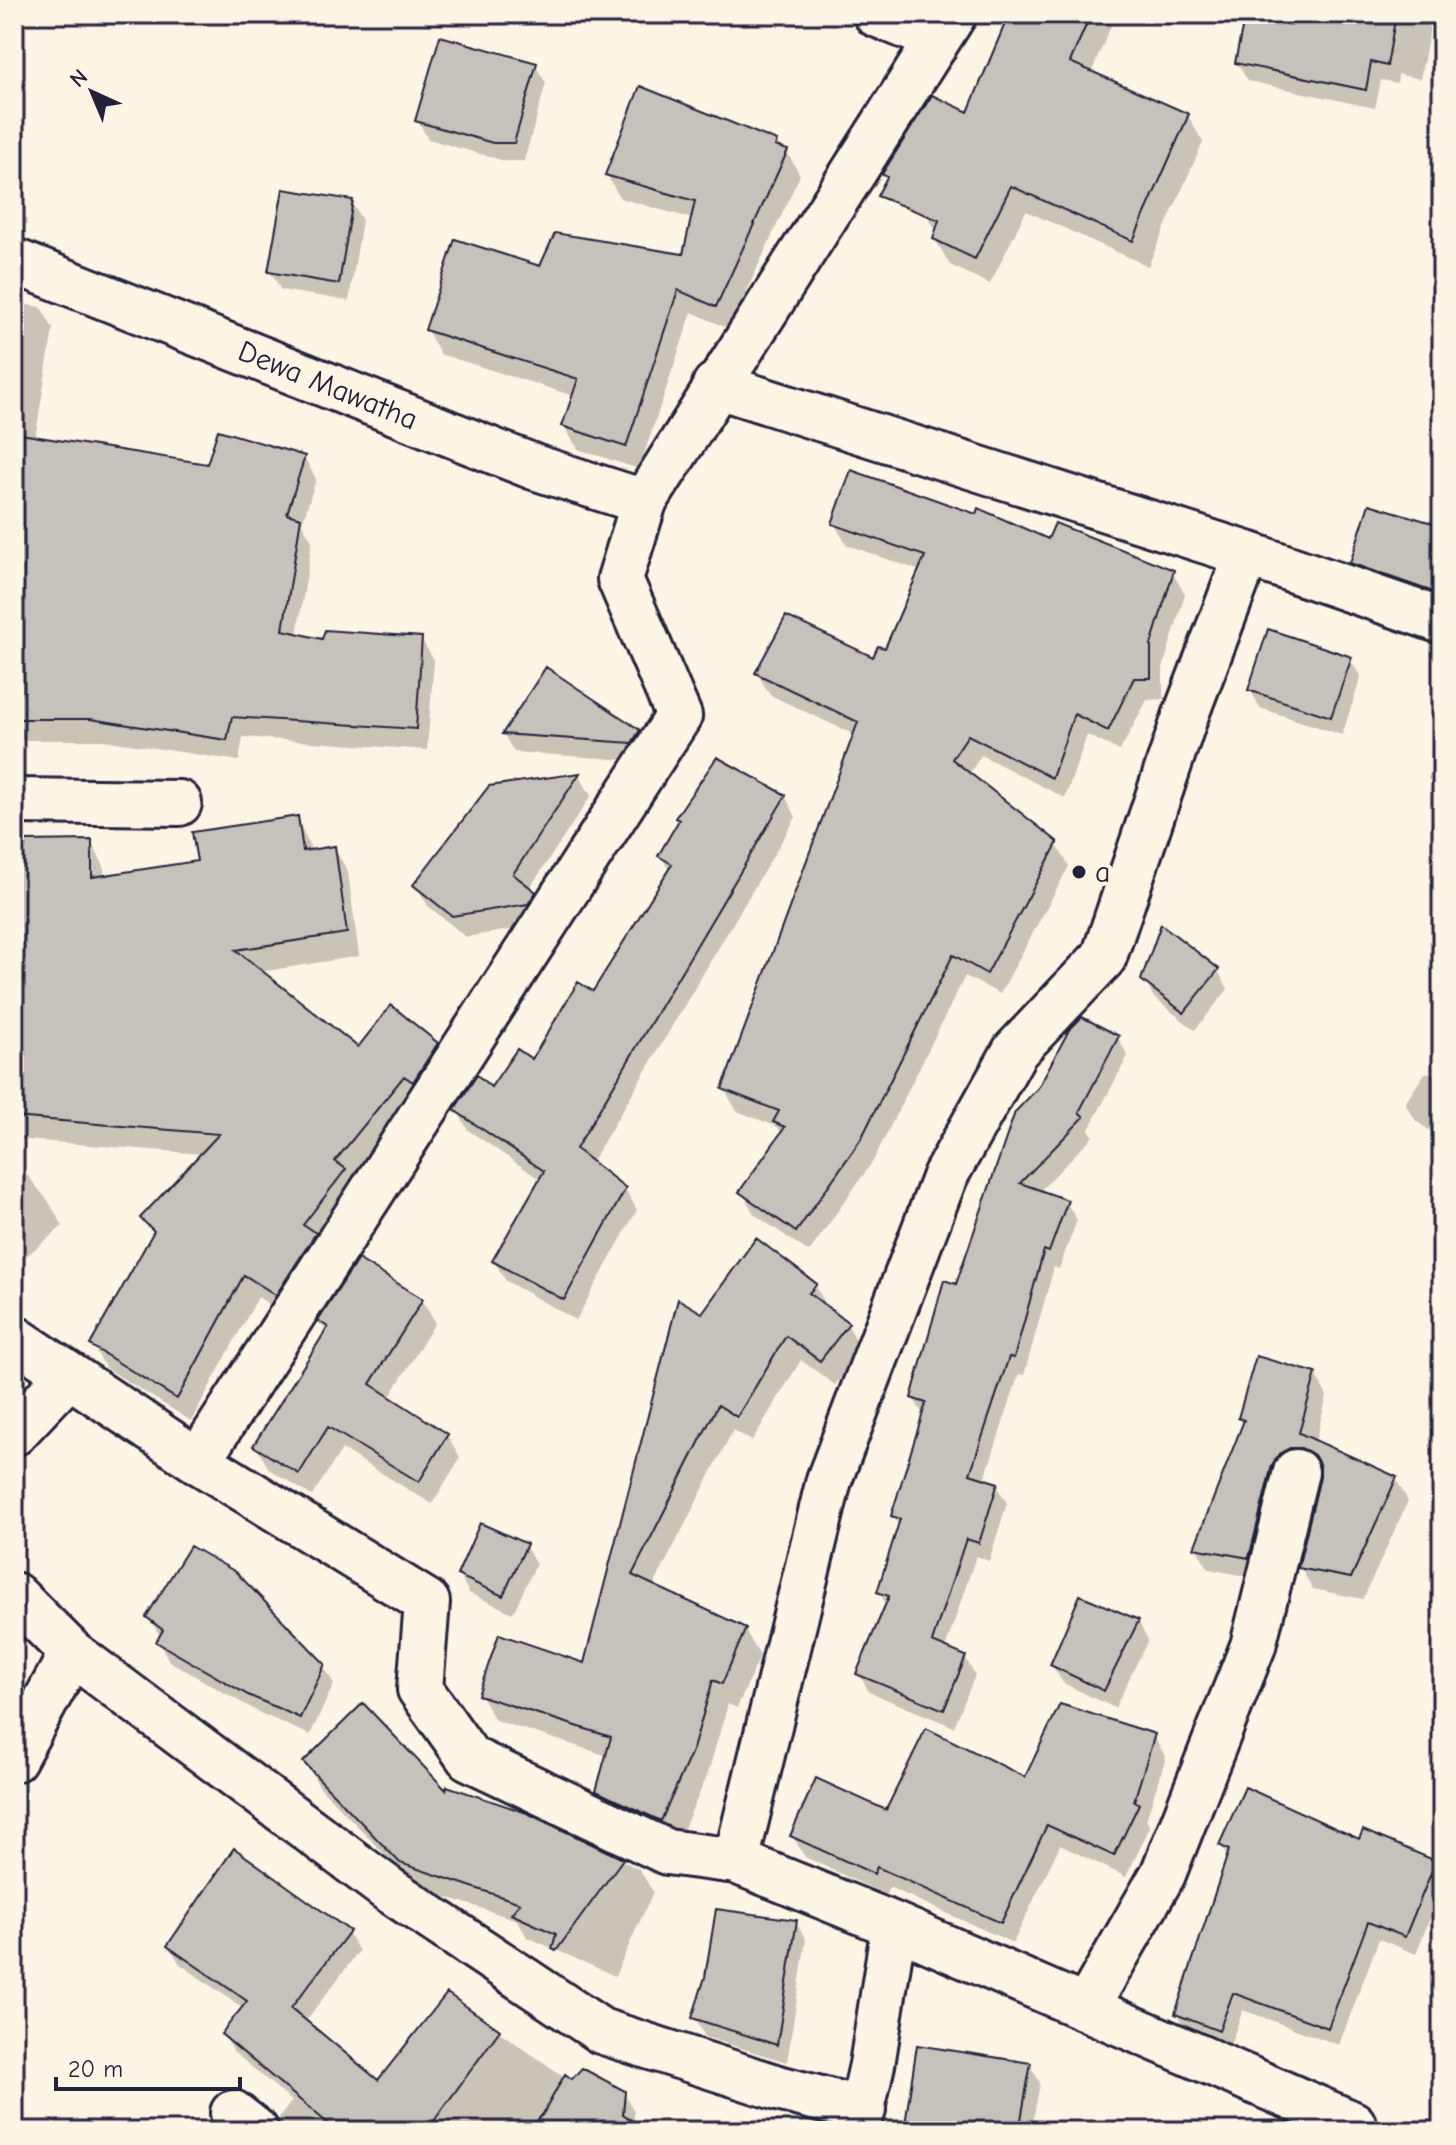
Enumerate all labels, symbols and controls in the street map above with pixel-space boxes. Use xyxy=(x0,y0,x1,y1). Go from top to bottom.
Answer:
north arrow xyxy=(52,52,132,132)
text: N xyxy=(65,64,93,93)
street label: Dewa Mawatha xyxy=(233,334,423,437)
place label: a xyxy=(1095,855,1110,890)
marker: a xyxy=(1070,863,1088,881)
scale bar xyxy=(56,2041,240,2091)
text: 20 m xyxy=(68,2055,123,2083)

